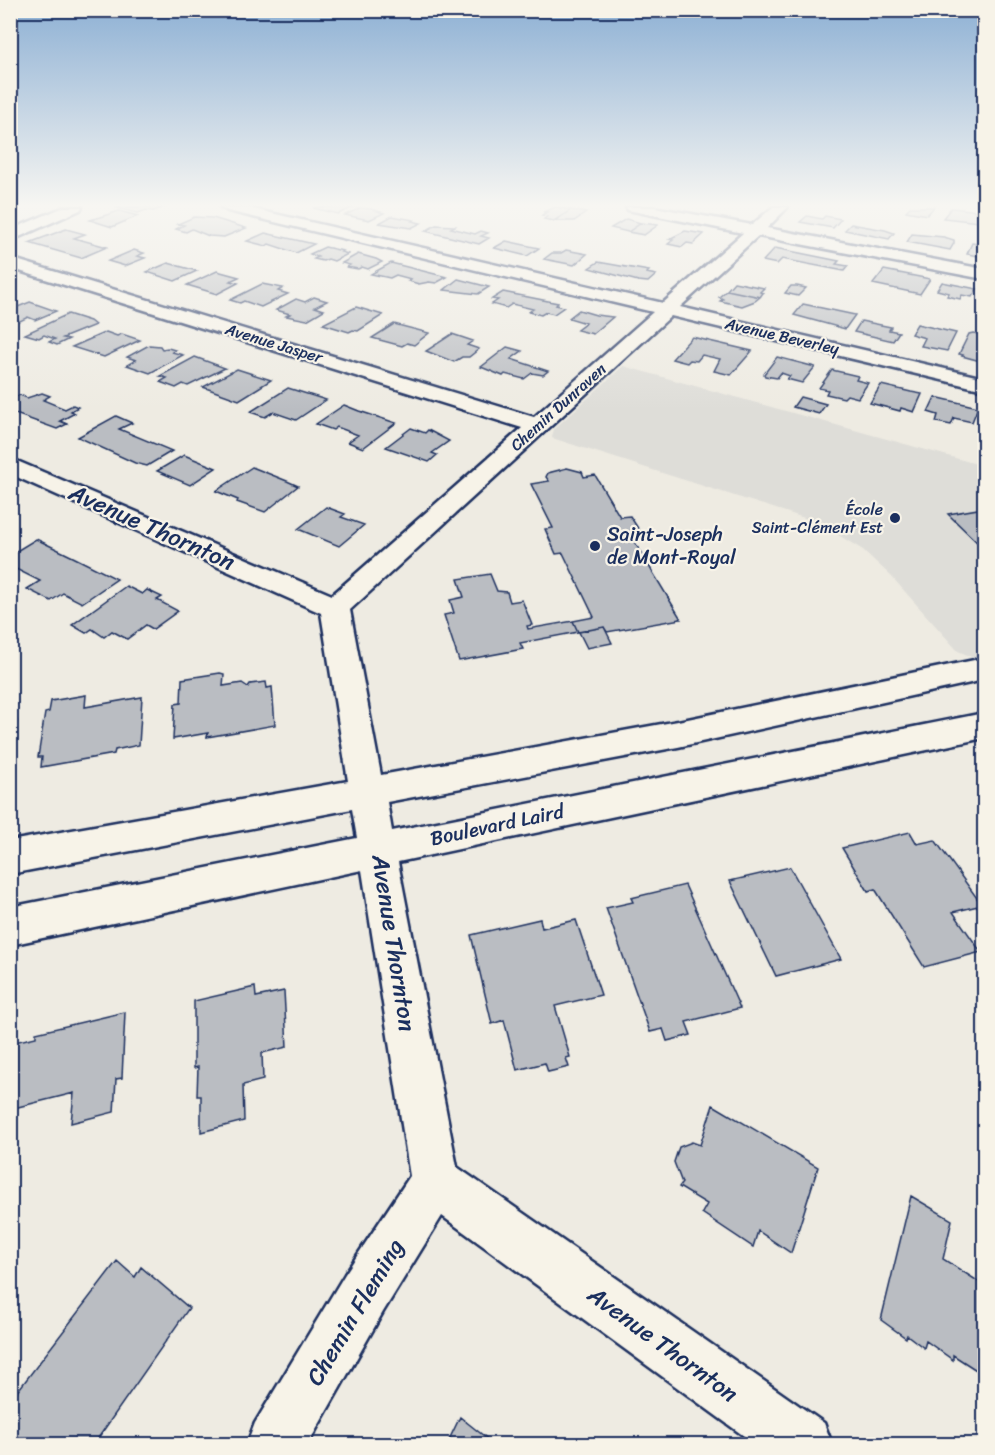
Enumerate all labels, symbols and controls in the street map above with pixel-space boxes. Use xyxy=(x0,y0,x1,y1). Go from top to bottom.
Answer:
street label: Avenue Beverley xyxy=(721,309,843,363)
street label: Avenue Jasper xyxy=(221,314,328,372)
street label: Chemin Dunraven xyxy=(503,355,613,459)
street label: Avenue Thornton xyxy=(61,471,242,583)
place label: École Saint-Clément Est xyxy=(752,495,883,542)
marker: École Saint-Clément Est xyxy=(888,511,902,525)
place label: Saint-Joseph de Mont-Royal xyxy=(607,517,737,575)
marker: Saint-Joseph de Mont-Royal xyxy=(588,539,602,553)
street label: Boulevard Laird xyxy=(427,793,568,856)
street label: Avenue Thornton xyxy=(359,851,429,1035)
street label: Chemin Fleming xyxy=(294,1230,416,1394)
street label: Avenue Thornton xyxy=(578,1274,748,1413)

